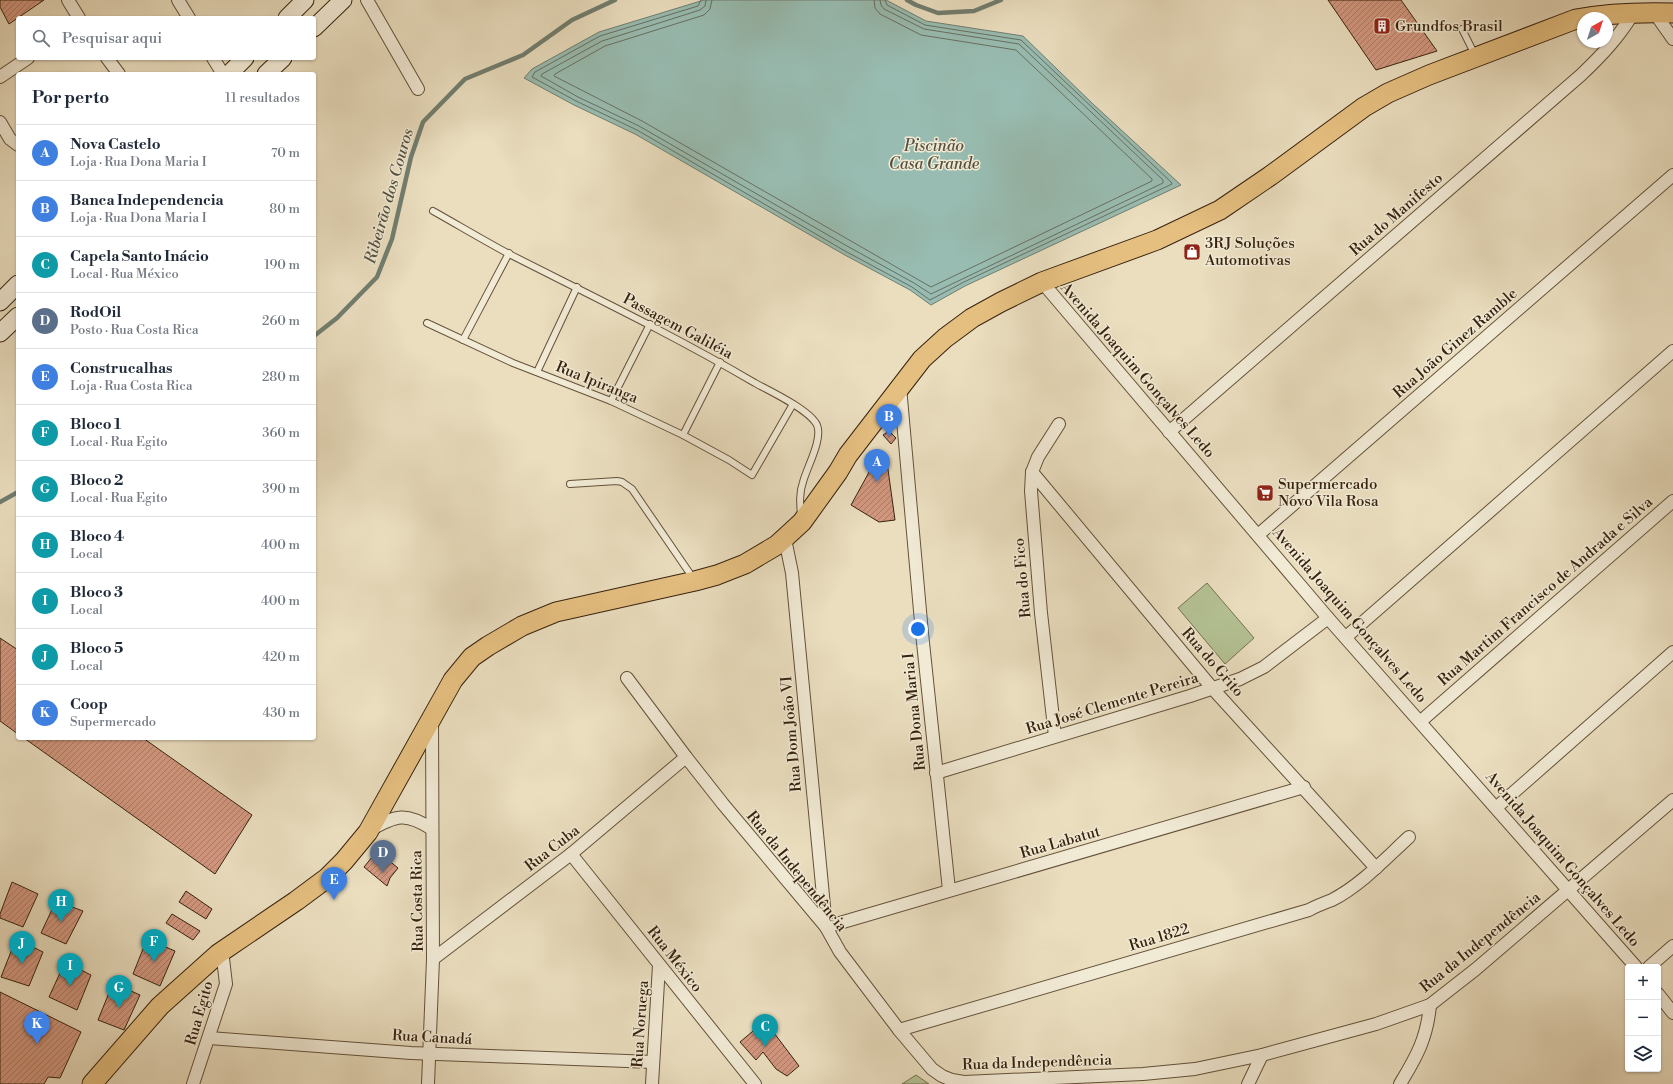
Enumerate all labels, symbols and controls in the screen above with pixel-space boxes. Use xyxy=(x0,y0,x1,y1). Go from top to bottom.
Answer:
north arrow xyxy=(1577,12,1613,48)
search box xyxy=(16,16,316,60)
building icon: Grundfos Brasil xyxy=(1372,16,1392,36)
place label: Grundfos Brasil xyxy=(1395,17,1503,36)
icon: search xyxy=(30,27,52,49)
text: Pesquisar aqui xyxy=(62,29,162,48)
text: Por perto xyxy=(32,87,109,109)
text: 11 resultados xyxy=(225,90,300,106)
water label: Ribeirão dos Couros xyxy=(360,126,418,267)
text: Nova Castelo xyxy=(70,135,161,154)
water label: Piscinão Casa Grande xyxy=(889,136,980,174)
text: A xyxy=(40,145,50,161)
text: 70 m xyxy=(271,145,300,161)
text: Loja · Rua Dona Maria I xyxy=(70,154,207,170)
street label: Rua do Manifesto xyxy=(1346,169,1447,260)
text: Banca Independencia xyxy=(70,191,224,210)
text: B xyxy=(40,201,50,217)
text: 80 m xyxy=(269,201,300,217)
text: Loja · Rua Dona Maria I xyxy=(70,210,207,226)
place label: 3RJ Soluções Automotivas xyxy=(1204,234,1295,270)
shop icon: 3RJ Soluções Automotivas xyxy=(1182,242,1202,262)
text: Capela Santo Inácio xyxy=(70,247,209,266)
text: C xyxy=(40,257,50,273)
text: 190 m xyxy=(264,257,300,273)
text: Local · Rua México xyxy=(70,266,179,282)
street label: Avenida Joaquim Gonçalves Ledo xyxy=(1056,278,1219,462)
street label: Rua João Ginez Ramble xyxy=(1389,284,1521,403)
street label: Passagem Galiléia xyxy=(620,289,736,364)
text: RodOil xyxy=(70,303,121,322)
text: D xyxy=(40,313,50,329)
text: 260 m xyxy=(262,313,300,329)
text: Posto · Rua Costa Rica xyxy=(70,322,199,338)
street label: Rua Ipiranga xyxy=(553,357,641,408)
text: Construcalhas xyxy=(70,359,172,378)
text: E xyxy=(40,369,50,385)
text: 280 m xyxy=(262,369,300,385)
text: Loja · Rua Costa Rica xyxy=(70,378,192,394)
pin: B xyxy=(876,404,902,437)
text: Bloco 1 xyxy=(70,415,121,434)
text: F xyxy=(40,425,50,441)
text: 360 m xyxy=(262,425,300,441)
text: Local · Rua Egito xyxy=(70,434,168,450)
pin: A xyxy=(864,449,890,482)
text: Bloco 2 xyxy=(70,471,123,490)
place label: Supermercado Novo Vila Rosa xyxy=(1278,475,1379,511)
text: G xyxy=(40,481,50,497)
text: 390 m xyxy=(262,481,300,497)
supermarket icon: Supermercado Novo Vila Rosa xyxy=(1255,483,1275,503)
text: Local · Rua Egito xyxy=(70,490,168,506)
street label: Rua Martim Francisco de Andrada e Silva xyxy=(1434,493,1657,690)
street label: Avenida Joaquim Gonçalves Ledo xyxy=(1268,523,1431,707)
text: Bloco 4 xyxy=(70,527,124,546)
text: H xyxy=(40,537,50,553)
text: 400 m xyxy=(261,537,300,553)
street label: Rua do Fico xyxy=(1010,537,1035,619)
text: Local xyxy=(70,546,103,562)
text: Bloco 3 xyxy=(70,583,123,602)
text: I xyxy=(42,593,48,609)
text: 400 m xyxy=(261,593,300,609)
text: Local xyxy=(70,602,103,618)
your location xyxy=(908,619,928,639)
street label: Rua do Grito xyxy=(1177,624,1248,701)
text: Bloco 5 xyxy=(70,639,123,658)
text: J xyxy=(42,649,48,665)
text: 420 m xyxy=(262,649,300,665)
street label: Rua Dona Maria I xyxy=(899,652,930,772)
text: Local xyxy=(70,658,103,674)
street label: Rua José Clemente Pereira xyxy=(1024,668,1201,739)
street label: Rua Dom João VI xyxy=(777,675,806,793)
text: Coop xyxy=(70,695,108,714)
text: K xyxy=(40,705,50,721)
text: 430 m xyxy=(262,705,300,721)
text: Supermercado xyxy=(70,714,156,730)
street label: Avenida Joaquim Gonçalves Ledo xyxy=(1481,767,1644,951)
street label: Rua da Independência xyxy=(742,807,851,936)
street label: Rua Cuba xyxy=(521,821,584,876)
street label: Rua Labatut xyxy=(1018,822,1103,863)
pin: D xyxy=(370,840,396,873)
street label: Rua Costa Rica xyxy=(407,850,428,952)
pin: E xyxy=(321,867,347,900)
street label: Rua da Independência xyxy=(1416,888,1545,997)
pin: H xyxy=(48,889,74,922)
street label: Rua 1822 xyxy=(1127,919,1192,956)
street label: Rua México xyxy=(643,922,706,996)
pin: F xyxy=(141,929,167,962)
pin: J xyxy=(9,931,35,964)
pin: I xyxy=(57,953,83,986)
map controls xyxy=(1625,964,1661,1072)
button: + xyxy=(1625,964,1661,1000)
pin: G xyxy=(106,975,132,1008)
street label: Rua Egito xyxy=(181,979,218,1048)
street label: Rua Noruega xyxy=(628,979,653,1068)
button: − xyxy=(1625,1000,1661,1036)
pin: K xyxy=(24,1011,50,1044)
pin: C xyxy=(752,1014,778,1047)
street label: Rua Canadá xyxy=(391,1026,473,1049)
button: layers xyxy=(1625,1036,1661,1072)
street label: Rua da Independência xyxy=(962,1050,1113,1075)

